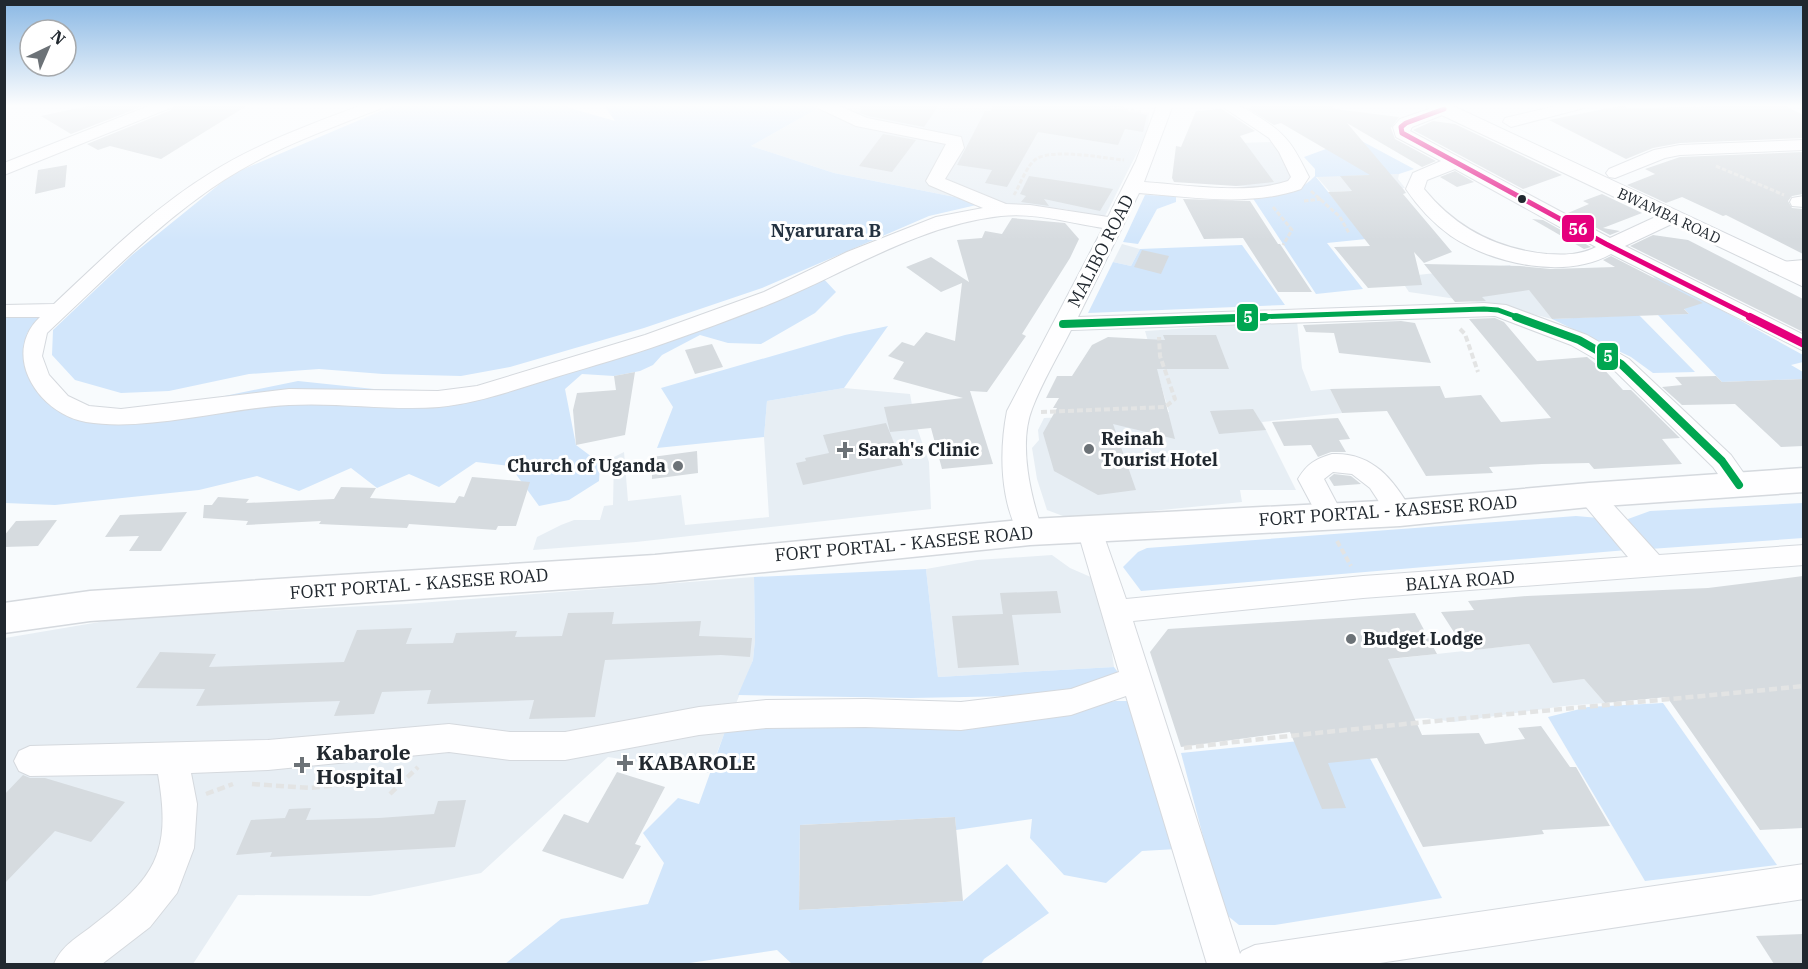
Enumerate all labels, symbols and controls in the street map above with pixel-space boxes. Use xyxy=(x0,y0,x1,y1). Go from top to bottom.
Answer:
north arrow xyxy=(18,18,78,78)
text: N xyxy=(47,26,70,49)
street label: BWAMBA ROAD xyxy=(1615,183,1724,248)
street label: MALIBO ROAD xyxy=(1062,191,1139,311)
unlabelled marker xyxy=(1516,193,1528,205)
line badge: 56 xyxy=(1561,214,1595,243)
district label: Nyarurara B xyxy=(771,219,881,242)
text: 56 xyxy=(1568,219,1588,239)
line badge: 5 xyxy=(1236,303,1259,332)
text: 5 xyxy=(1243,307,1253,327)
line badge: 5 xyxy=(1596,342,1619,371)
text: 5 xyxy=(1603,346,1613,366)
place label: Reinah Tourist Hotel xyxy=(1101,427,1218,471)
place label: Sarah's Clinic xyxy=(858,438,980,461)
marker: Sarah's Clinic xyxy=(836,441,854,459)
marker: Reinah Tourist Hotel xyxy=(1082,442,1096,456)
place label: Church of Uganda xyxy=(507,454,666,477)
marker: Church of Uganda xyxy=(671,459,685,473)
street label: FORT PORTAL - KASESE ROAD xyxy=(1258,490,1518,531)
street label: FORT PORTAL - KASESE ROAD xyxy=(774,521,1034,566)
street label: FORT PORTAL - KASESE ROAD xyxy=(289,563,549,604)
street label: BALYA ROAD xyxy=(1404,565,1516,596)
place label: Budget Lodge xyxy=(1363,627,1483,650)
marker: Budget Lodge xyxy=(1344,632,1358,646)
place label: Kabarole Hospital xyxy=(316,738,411,790)
place label: KABAROLE xyxy=(638,748,756,776)
marker: KABAROLE xyxy=(616,754,634,772)
marker: Kabarole Hospital xyxy=(293,756,311,774)

